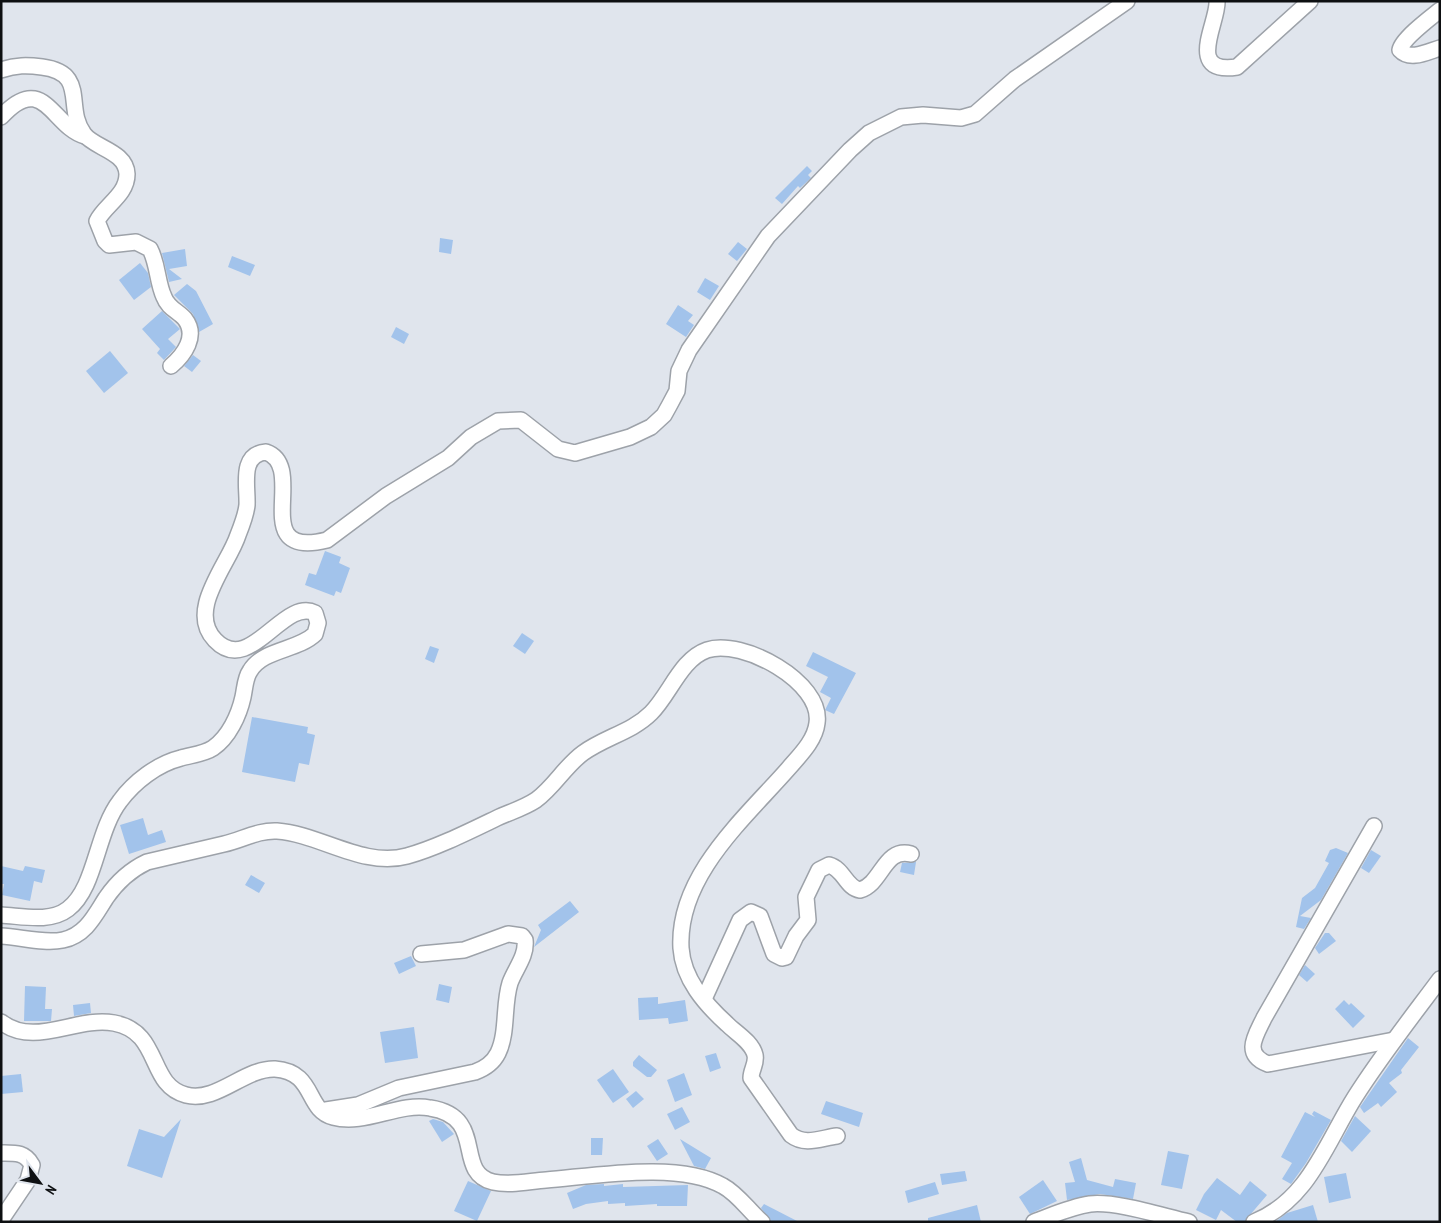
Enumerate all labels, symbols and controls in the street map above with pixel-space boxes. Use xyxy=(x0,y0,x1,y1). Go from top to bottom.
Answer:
north arrow xyxy=(15,1158,65,1208)
text: N xyxy=(41,1182,61,1198)

